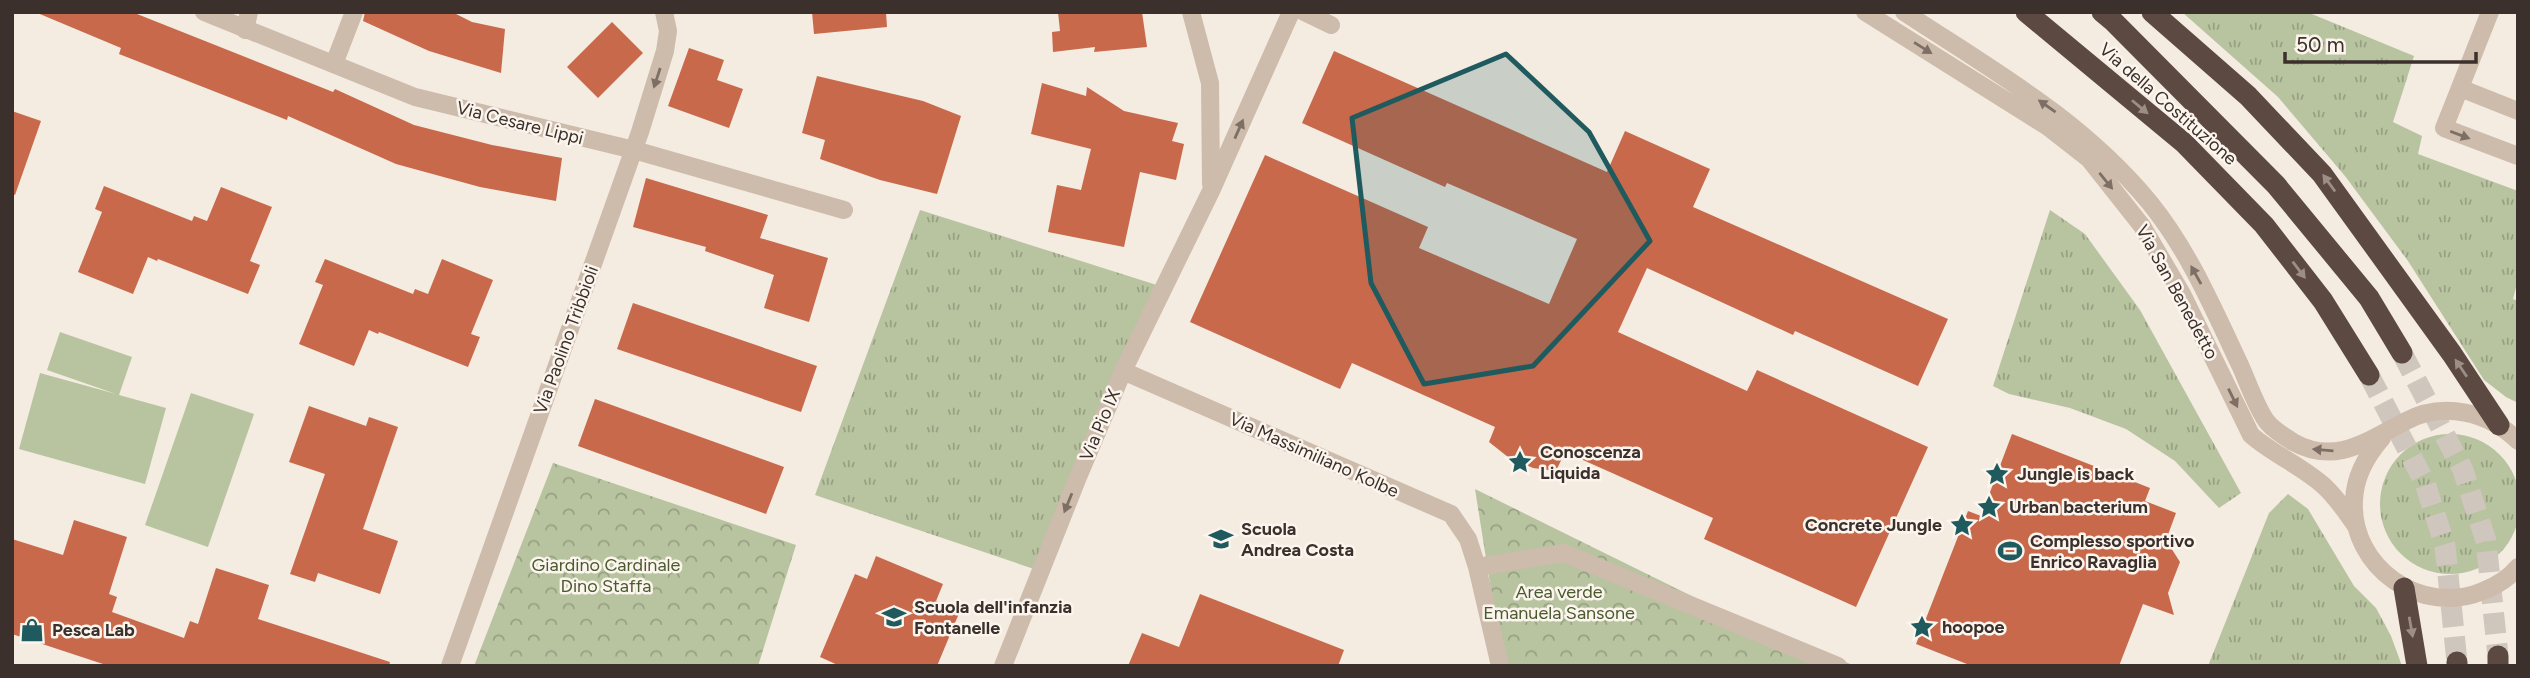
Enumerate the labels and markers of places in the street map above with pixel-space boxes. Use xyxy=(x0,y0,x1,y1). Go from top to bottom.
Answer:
place label: Conoscenza Liquida xyxy=(1540,441,1641,484)
place icon: Conoscenza Liquida xyxy=(1506,448,1534,476)
place icon: Jungle is back xyxy=(1983,460,2011,488)
place label: Jungle is back xyxy=(2017,463,2134,485)
place icon: Urban bacterium xyxy=(1975,493,2003,521)
place label: Urban bacterium xyxy=(2009,496,2148,518)
place icon: Concrete Jungle xyxy=(1948,511,1976,539)
place label: Concrete Jungle xyxy=(1805,514,1942,536)
place label: Scuola Andrea Costa xyxy=(1241,518,1354,561)
school or university icon: Scuola Andrea Costa xyxy=(1207,525,1235,553)
place label: Complesso sportivo Enrico Ravaglia xyxy=(2030,530,2195,573)
sports icon: Complesso sportivo Enrico Ravaglia xyxy=(1996,537,2024,565)
place label: Scuola dell'infanzia Fontanelle xyxy=(914,596,1072,639)
school or university icon: Scuola dell'infanzia Fontanelle xyxy=(880,603,908,631)
place icon: hoopoe xyxy=(1908,613,1936,641)
shop icon: Pesca Lab xyxy=(18,616,46,644)
place label: hoopoe xyxy=(1942,616,2004,638)
place label: Pesca Lab xyxy=(52,619,135,641)

